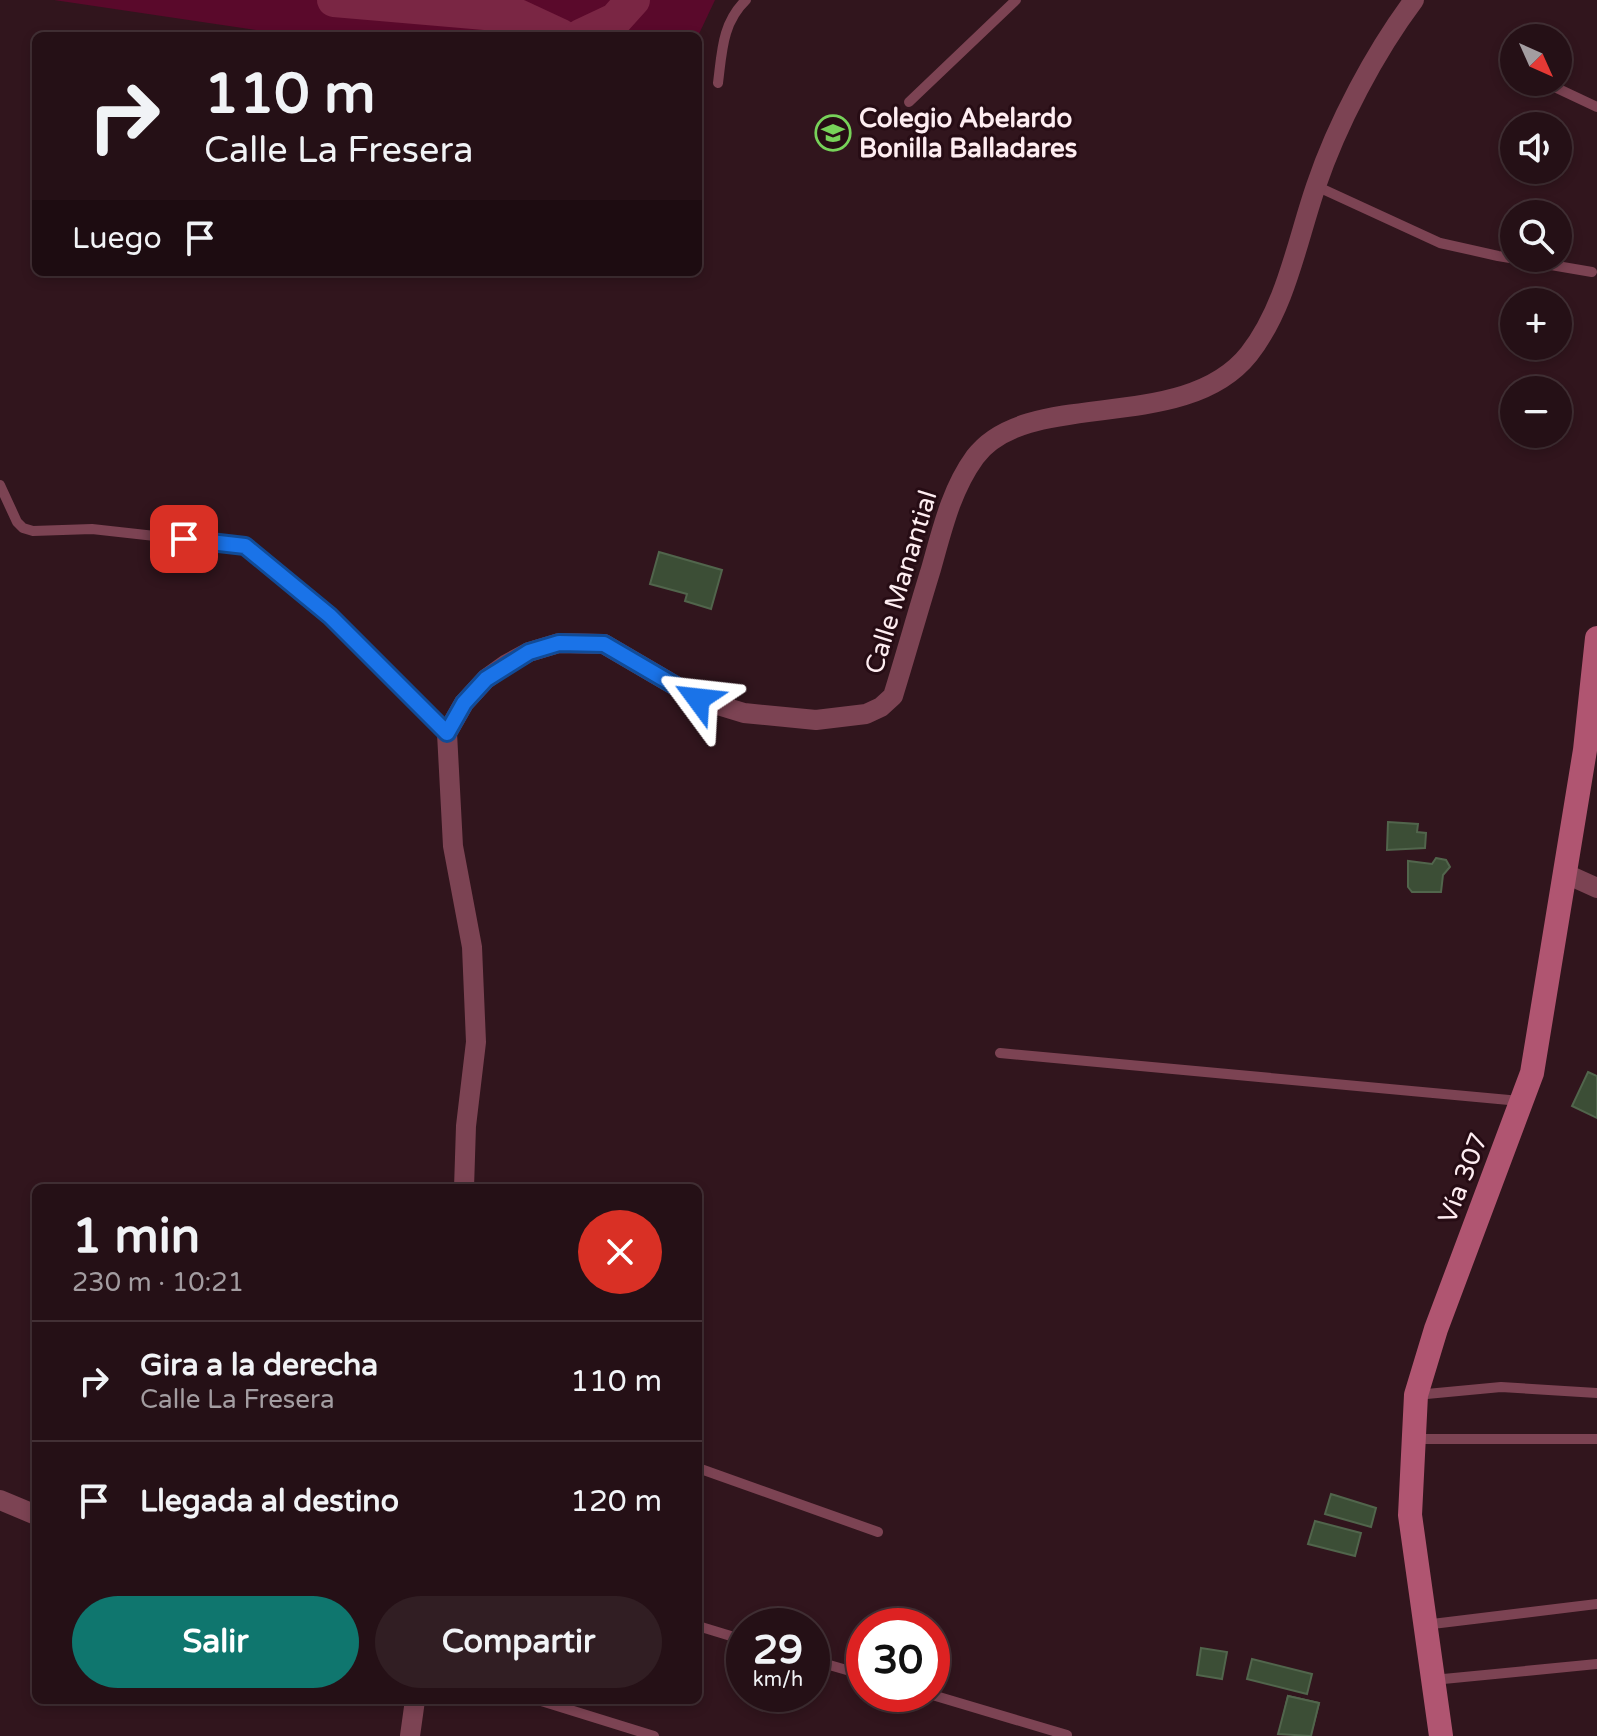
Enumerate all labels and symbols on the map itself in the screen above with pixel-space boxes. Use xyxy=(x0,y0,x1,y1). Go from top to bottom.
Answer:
north arrow xyxy=(1500,24,1572,96)
place label: Colegio Abelardo Bonilla Balladares xyxy=(859,103,1077,164)
school or university icon: Colegio Abelardo Bonilla Balladares xyxy=(814,114,852,152)
street label: Calle Manantial xyxy=(858,486,944,678)
pin xyxy=(150,505,218,573)
position arrow xyxy=(656,657,740,741)
street label: Vía 307 xyxy=(1432,1128,1494,1228)
speed limit sign: 30 xyxy=(846,1608,950,1712)

